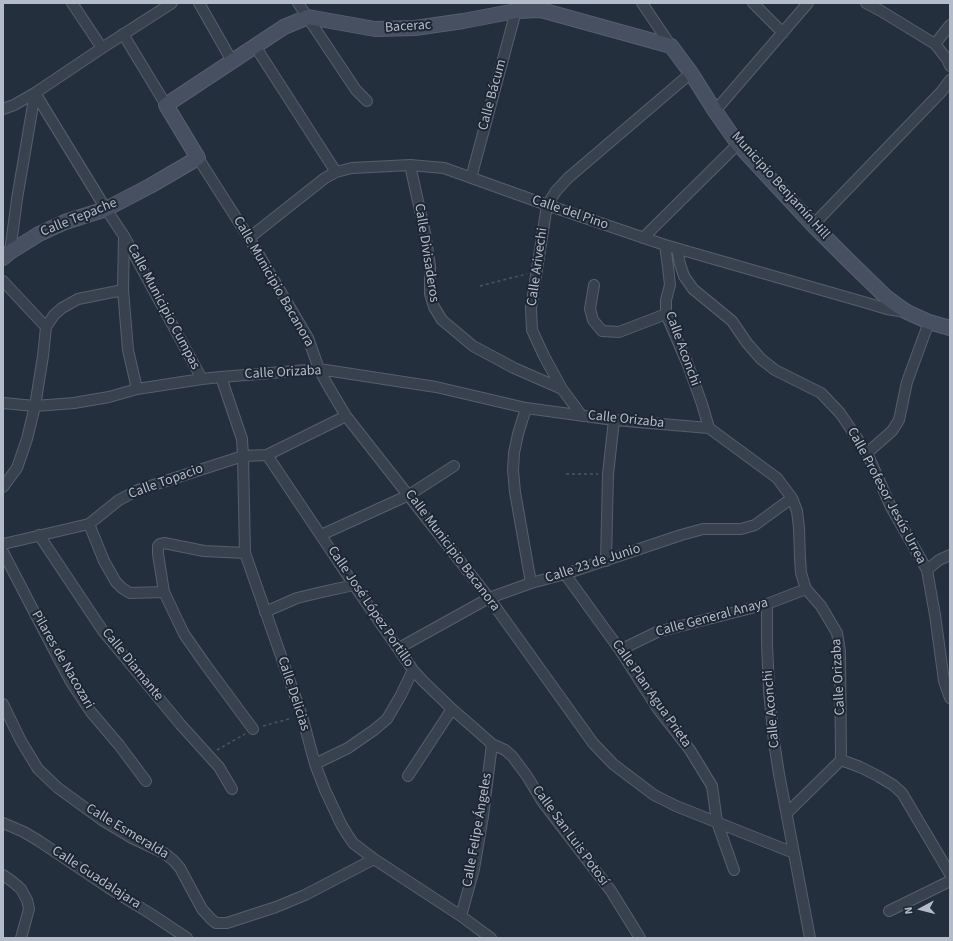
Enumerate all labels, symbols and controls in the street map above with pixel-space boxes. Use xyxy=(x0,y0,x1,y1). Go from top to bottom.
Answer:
street label: Bacerac xyxy=(384,17,432,37)
street label: Calle Bácum xyxy=(475,58,511,132)
street label: Municipio Benjamín Hill xyxy=(727,129,833,243)
street label: Calle del Pino xyxy=(530,192,610,234)
street label: Calle Tepache xyxy=(38,195,120,241)
street label: Calle Divisaderos xyxy=(410,202,442,304)
street label: Calle Municipio Bacanora xyxy=(229,214,317,350)
street label: Calle Arivechi xyxy=(524,227,552,307)
street label: Calle Municipio Cumpas xyxy=(123,241,203,373)
street label: Calle Aconchi xyxy=(661,309,703,389)
street label: Calle Orizaba xyxy=(244,363,322,383)
street label: Calle Orizaba xyxy=(587,408,665,432)
street label: Calle Profesor Jesús Urrea xyxy=(843,425,929,567)
street label: Calle Topacio xyxy=(126,461,206,503)
street label: Calle Municipio Bacanora xyxy=(401,487,503,615)
street label: Calle 23 de Junio xyxy=(543,541,643,587)
street label: Calle José López Portillo xyxy=(323,543,417,671)
street label: Calle General Anaya xyxy=(654,595,770,641)
street label: Pilares de Nacozari xyxy=(27,608,97,712)
street label: Calle Diamante xyxy=(98,625,166,705)
street label: Calle Plan Agua Prieta xyxy=(608,637,694,751)
street label: Calle Orizaba xyxy=(829,638,849,716)
street label: Calle Delicias xyxy=(273,655,313,733)
street label: Calle Aconchi xyxy=(760,669,784,749)
street label: Calle Felipe Ángeles xyxy=(460,772,496,888)
street label: Calle San Luis Potosí xyxy=(528,783,612,889)
street label: Calle Esmeralda xyxy=(83,801,171,863)
street label: Calle Guadalajara xyxy=(48,843,144,913)
north arrow xyxy=(901,889,941,929)
text: N xyxy=(901,906,916,915)

